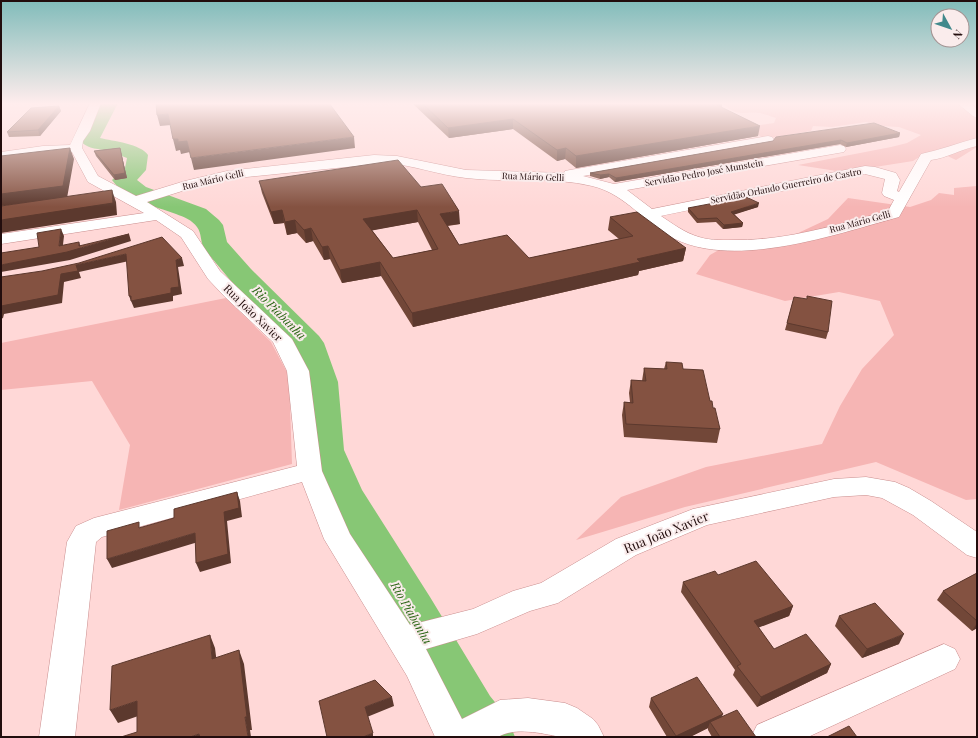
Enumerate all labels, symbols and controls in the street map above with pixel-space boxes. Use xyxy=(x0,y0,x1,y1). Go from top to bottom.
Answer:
north arrow xyxy=(930,8,970,48)
text: N xyxy=(950,27,966,43)
street label: Servidão Pedro José Munstein xyxy=(644,156,765,188)
street label: Servidão Orlando Guerreiro de Castro xyxy=(709,164,862,206)
street label: Rua Mário Gelli xyxy=(181,166,245,192)
street label: Rua Mário Gelli xyxy=(502,169,565,183)
street label: Rua Mário Gelli xyxy=(828,207,892,235)
street label: Rua João Xavier xyxy=(221,281,286,345)
water label: Rio Piabanha xyxy=(249,281,310,343)
street label: Rua João Xavier xyxy=(621,507,711,556)
water label: Rio Piabanha xyxy=(387,578,436,647)

